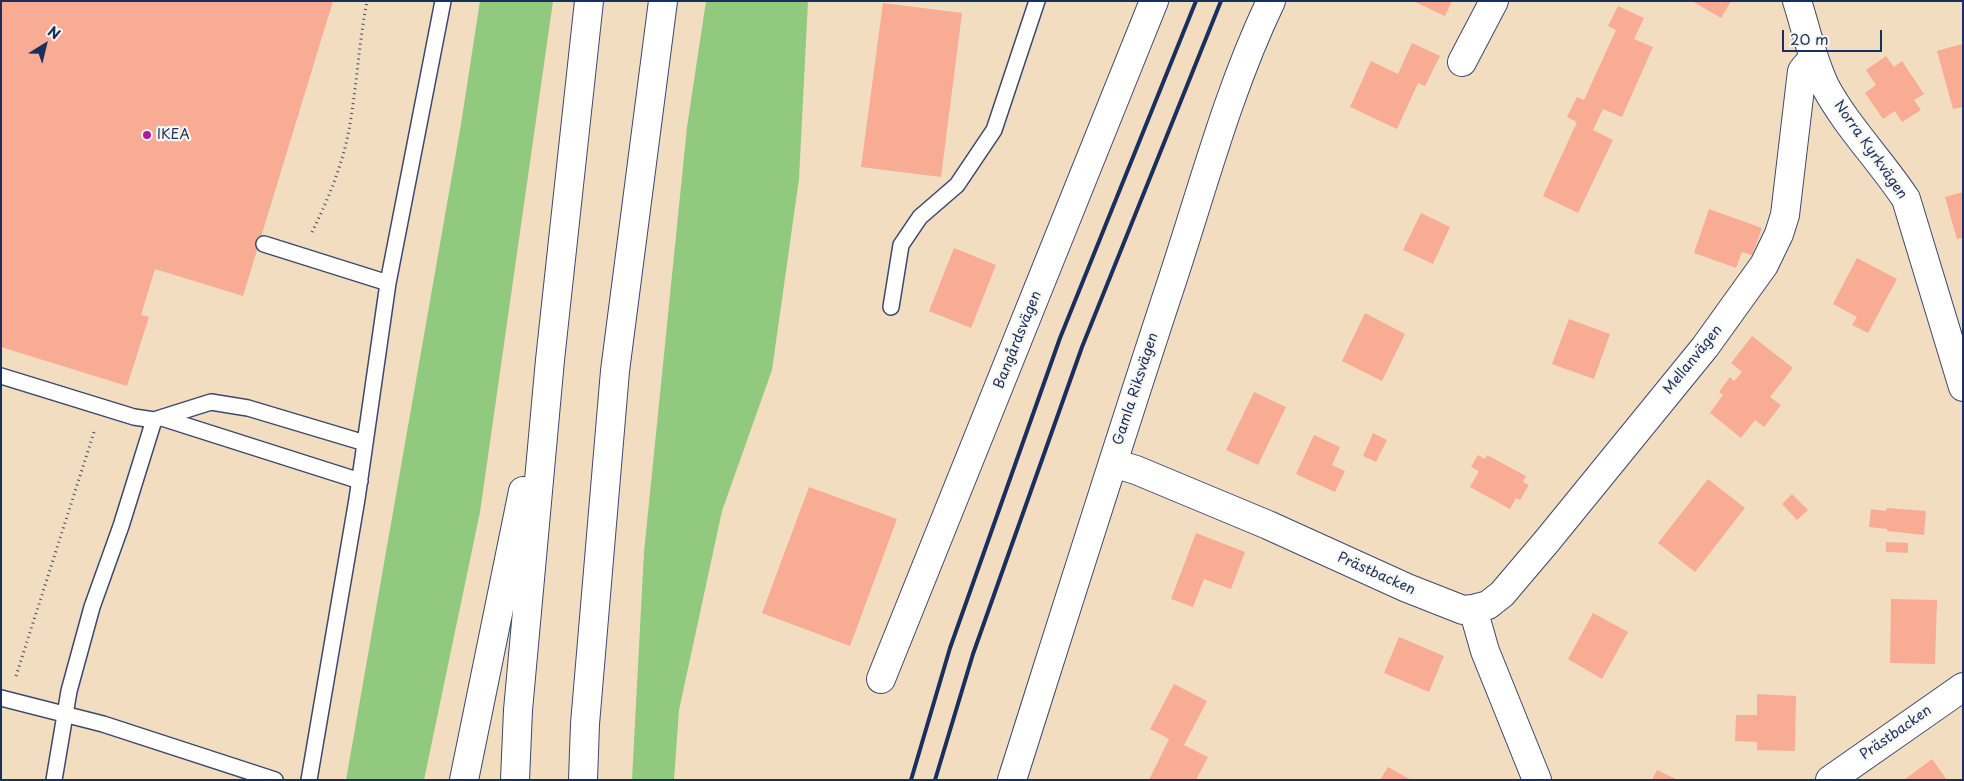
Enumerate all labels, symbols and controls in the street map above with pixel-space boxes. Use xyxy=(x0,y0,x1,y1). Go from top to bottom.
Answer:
north arrow xyxy=(20,20,70,70)
scale bar xyxy=(1784,20,1884,52)
text: N xyxy=(43,21,65,44)
text: 20 m xyxy=(1790,27,1829,50)
street label: Norra Kyrkvägen xyxy=(1830,97,1910,203)
place label: IKEA xyxy=(157,127,190,143)
marker: IKEA xyxy=(141,129,153,141)
street label: Bangårdsvägen xyxy=(991,289,1045,391)
street label: Mellanvägen xyxy=(1660,322,1726,398)
street label: Gamla Riksvägen xyxy=(1110,331,1162,447)
street label: Prästbacken xyxy=(1334,549,1418,599)
street label: Prästbacken xyxy=(1857,702,1935,764)

